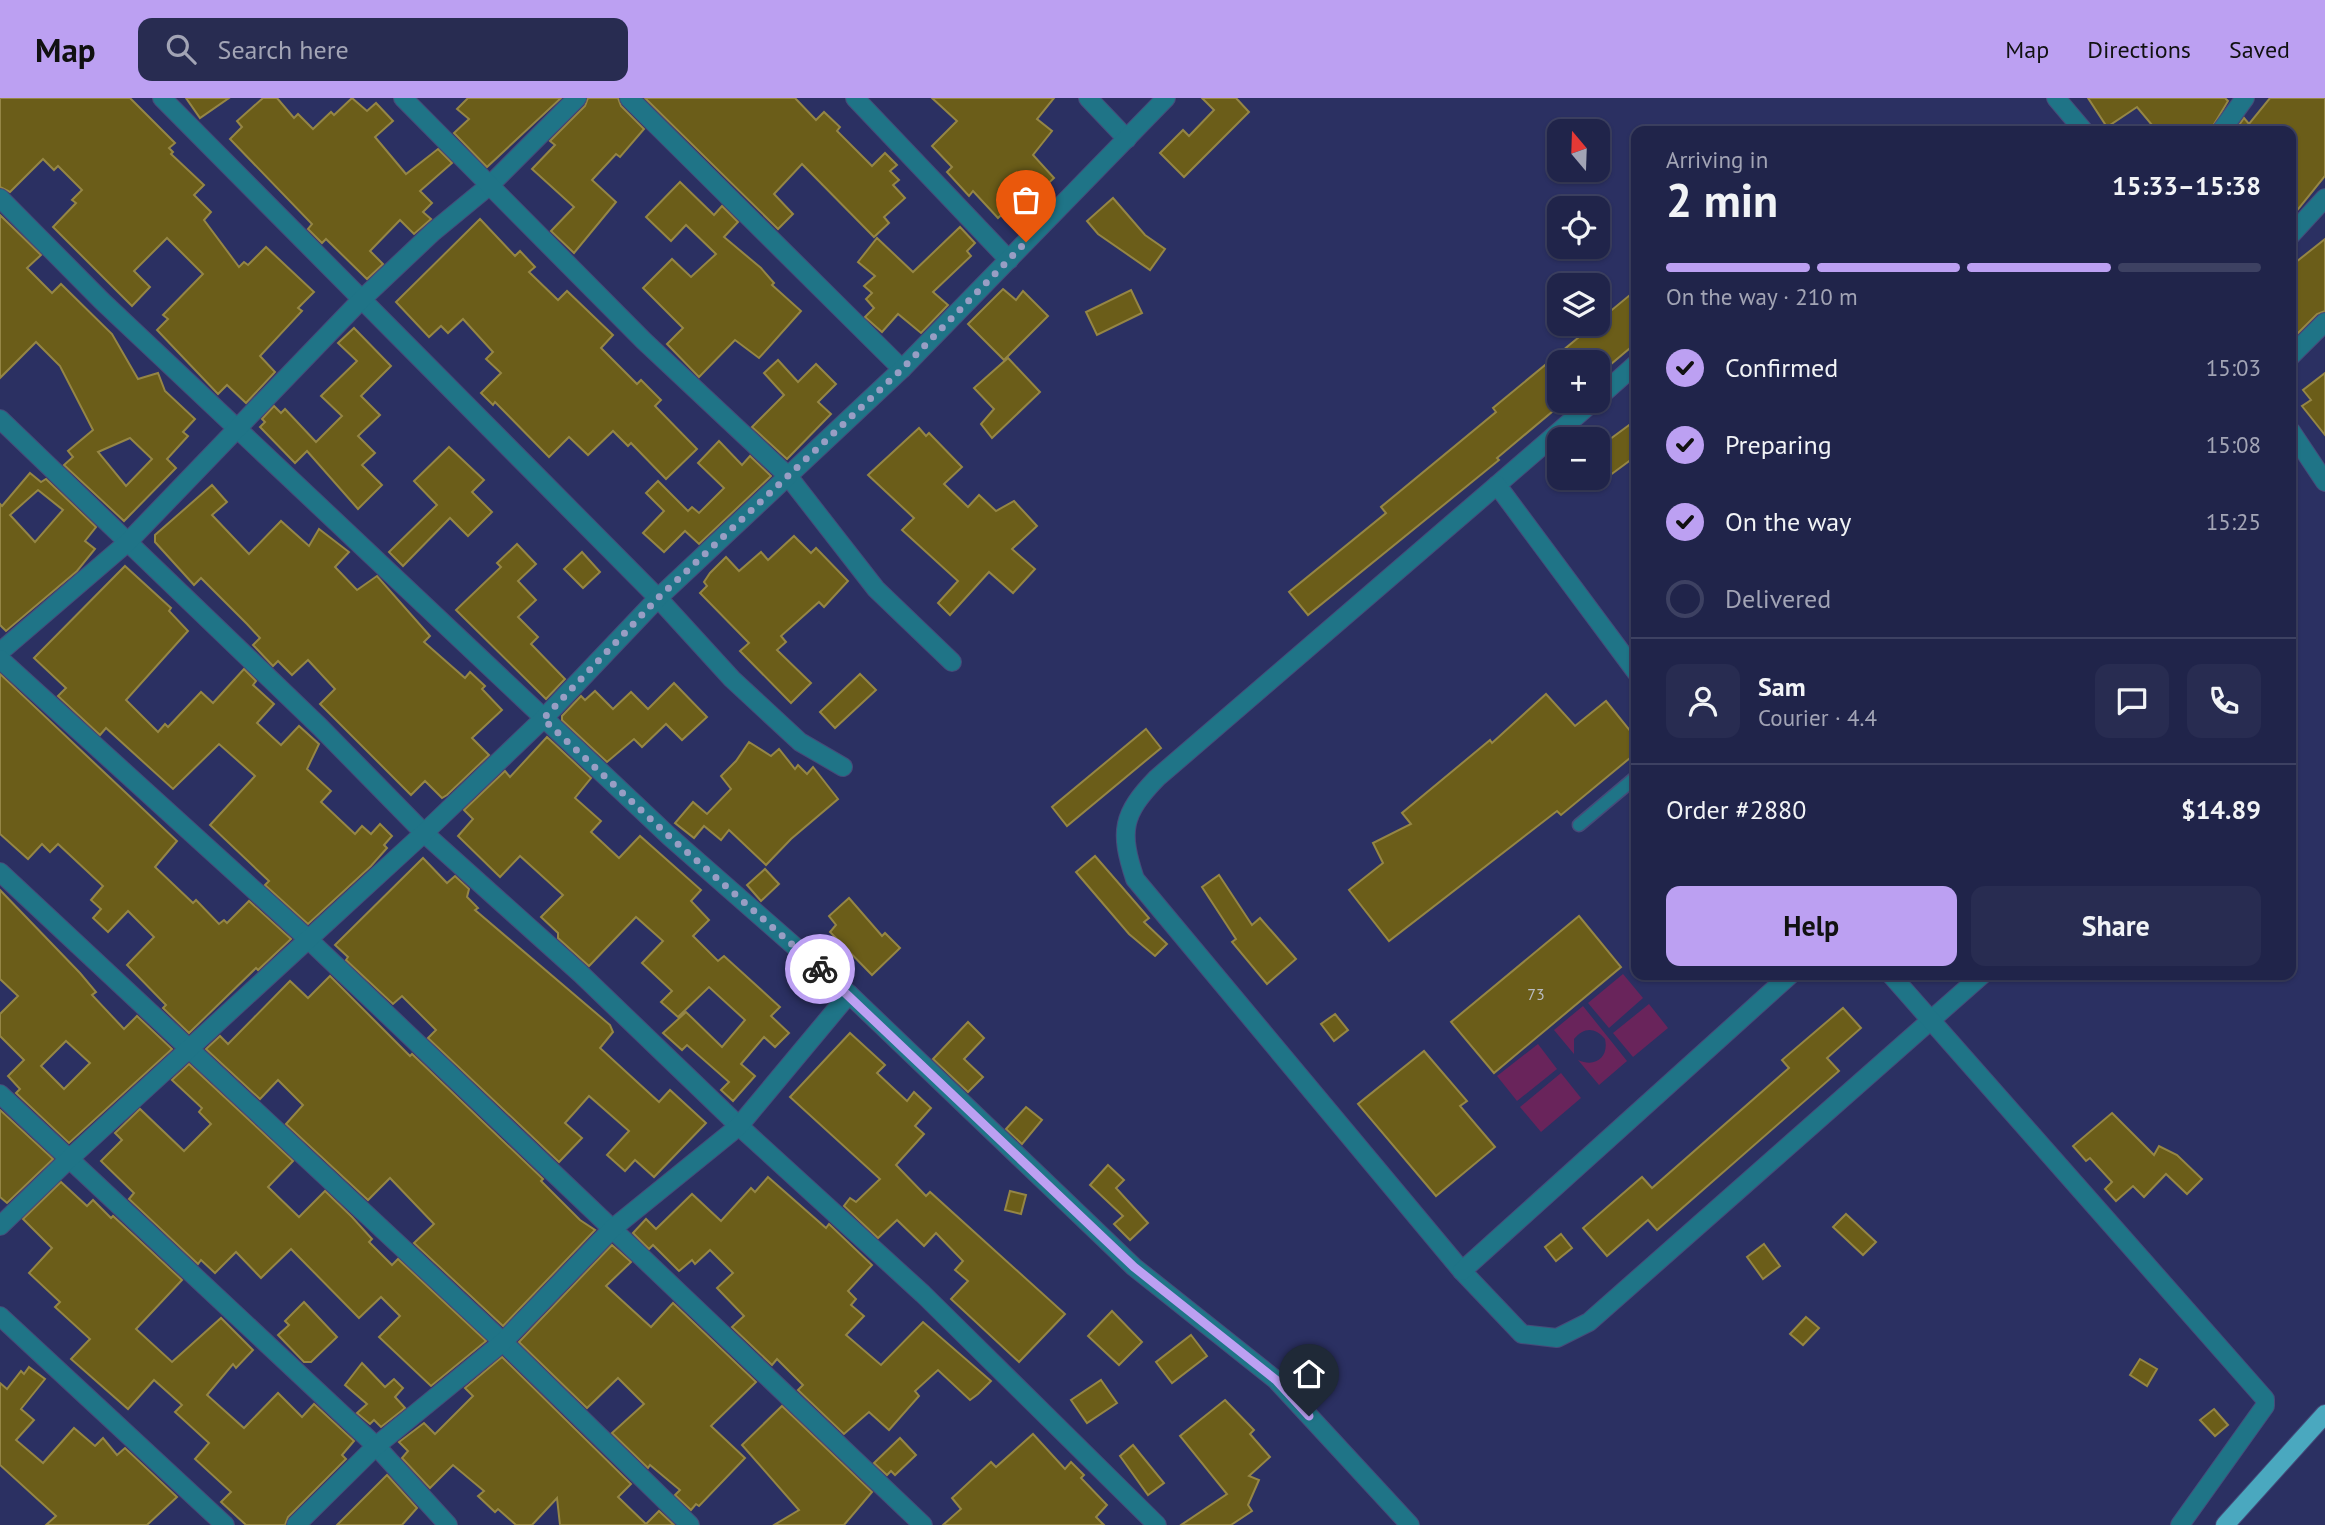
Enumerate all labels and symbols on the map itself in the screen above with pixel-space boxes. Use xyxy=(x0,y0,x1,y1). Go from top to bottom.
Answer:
north arrow xyxy=(1547,119,1610,182)
pin xyxy=(996,170,1056,242)
courier xyxy=(785,934,855,1004)
house number: 73 xyxy=(1527,984,1545,1004)
pin xyxy=(1279,1344,1339,1416)

